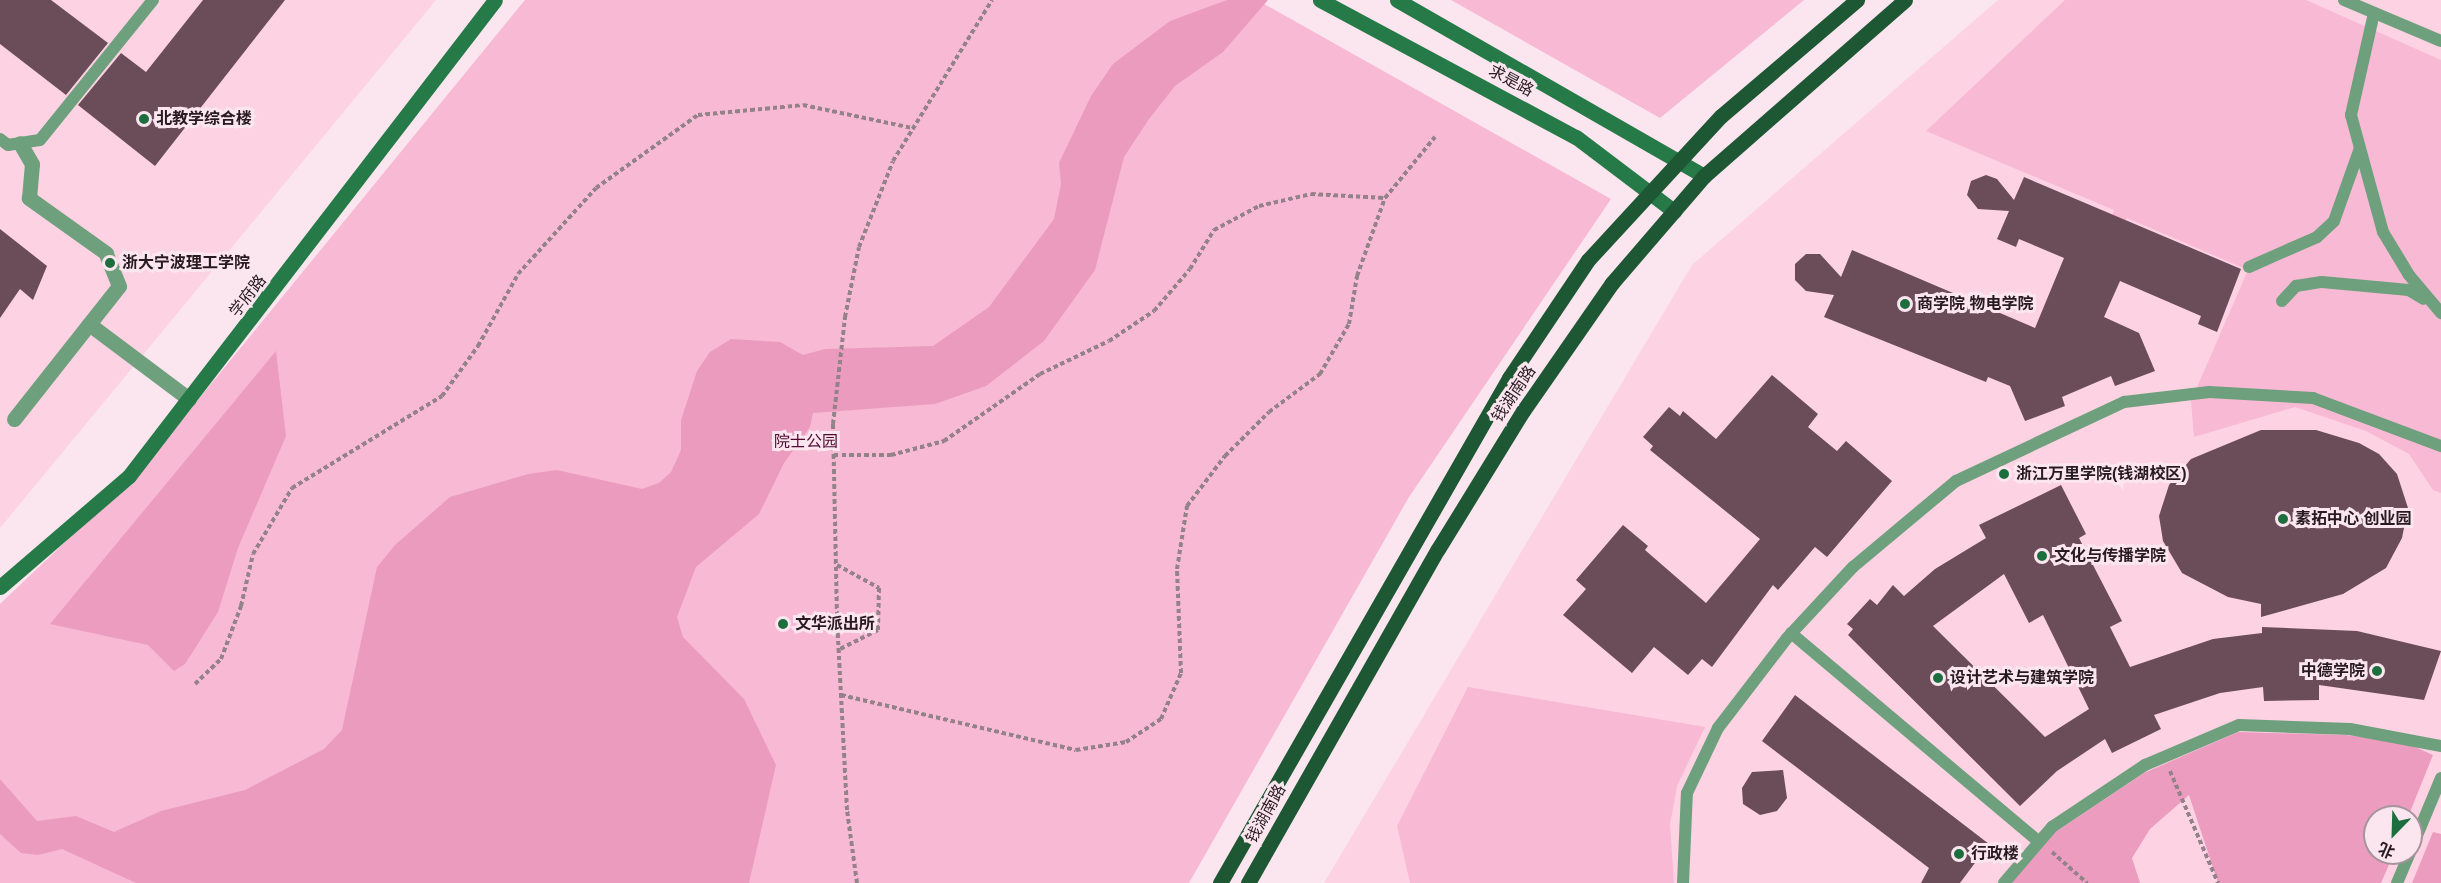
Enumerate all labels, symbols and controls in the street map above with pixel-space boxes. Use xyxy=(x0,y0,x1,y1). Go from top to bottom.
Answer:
street label: 求是路 xyxy=(1485,61,1537,101)
place label: 北教学综合楼 xyxy=(156,109,252,129)
marker: 北教学综合楼 xyxy=(137,112,151,126)
place label: 浙大宁波理工学院 xyxy=(122,253,250,273)
marker: 浙大宁波理工学院 xyxy=(103,256,117,270)
street label: 学府路 xyxy=(226,271,270,321)
place label: 商学院 物电学院 xyxy=(1917,294,2033,314)
marker: 商学院 物电学院 xyxy=(1898,297,1912,311)
street label: 钱湖南路 xyxy=(1488,362,1540,426)
park label: 院士公园 xyxy=(774,432,838,452)
place label: 浙江万里学院(钱湖校区) xyxy=(2016,464,2187,484)
marker: 浙江万里学院(钱湖校区) xyxy=(1997,467,2011,481)
place label: 素拓中心 创业园 xyxy=(2295,509,2411,529)
marker: 素拓中心 创业园 xyxy=(2276,512,2290,526)
place label: 文化与传播学院 xyxy=(2054,546,2166,566)
marker: 文化与传播学院 xyxy=(2035,549,2049,563)
place label: 文华派出所 xyxy=(795,614,875,634)
marker: 文华派出所 xyxy=(776,617,790,631)
place label: 中德学院 xyxy=(2301,661,2365,681)
marker: 中德学院 xyxy=(2370,664,2384,678)
place label: 设计艺术与建筑学院 xyxy=(1950,668,2094,688)
marker: 设计艺术与建筑学院 xyxy=(1931,671,1945,685)
street label: 钱湖南路 xyxy=(1242,781,1290,847)
north arrow xyxy=(2363,805,2423,865)
text: 北 xyxy=(2376,839,2397,861)
place label: 行政楼 xyxy=(1971,844,2019,864)
marker: 行政楼 xyxy=(1952,847,1966,861)

